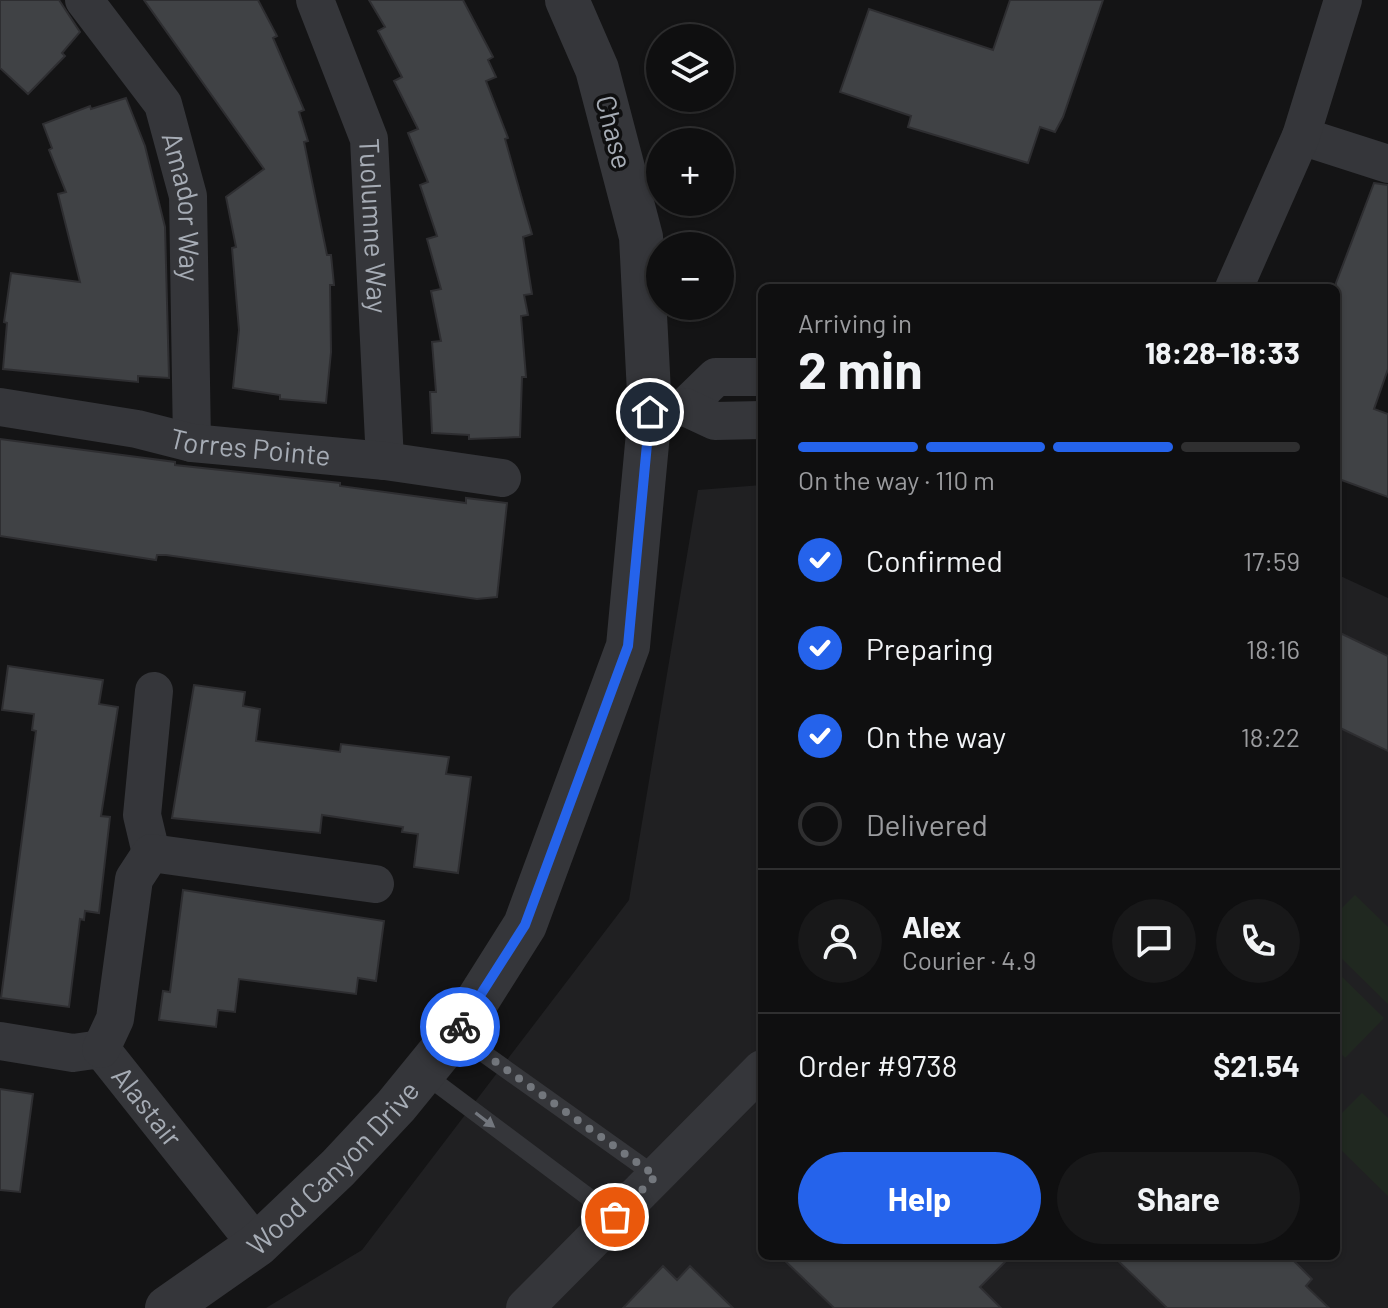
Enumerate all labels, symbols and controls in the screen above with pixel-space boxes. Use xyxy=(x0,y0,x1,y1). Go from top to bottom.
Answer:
map controls xyxy=(646,24,734,320)
button: layers xyxy=(646,24,734,112)
street label: Chase xyxy=(589,91,641,172)
street label: Amador Way xyxy=(155,128,207,282)
button: + xyxy=(646,128,734,216)
street label: Tuolumne Way xyxy=(353,137,396,314)
button: − xyxy=(646,232,734,320)
text: Arriving in xyxy=(798,307,912,338)
text: 18:28–18:33 xyxy=(1145,334,1300,370)
text: 2 min xyxy=(798,337,923,399)
pin xyxy=(616,378,684,446)
icon: home xyxy=(628,390,672,434)
street label: Torres Pointe xyxy=(166,420,332,472)
text: On the way · 110 m xyxy=(798,464,995,495)
icon: check xyxy=(798,538,842,582)
text: Confirmed xyxy=(866,542,1003,578)
text: 17:59 xyxy=(1243,545,1300,576)
icon: check xyxy=(798,626,842,670)
text: Preparing xyxy=(866,630,993,666)
text: 18:16 xyxy=(1246,633,1300,664)
icon: check xyxy=(798,714,842,758)
text: On the way xyxy=(866,718,1006,754)
text: 18:22 xyxy=(1241,721,1300,752)
text: Delivered xyxy=(866,806,988,842)
button: person xyxy=(798,899,882,983)
button: chat xyxy=(1112,899,1196,983)
button: phone xyxy=(1216,899,1300,983)
text: Alex xyxy=(902,908,961,944)
text: Courier · 4.9 xyxy=(902,944,1036,975)
courier xyxy=(420,987,500,1067)
icon: bike xyxy=(438,1005,482,1049)
text: Order #9738 xyxy=(798,1047,957,1083)
text: $21.54 xyxy=(1213,1047,1300,1083)
street label: Alastair xyxy=(105,1059,190,1153)
street label: Wood Canyon Drive xyxy=(239,1074,426,1262)
one-way arrow xyxy=(475,1112,496,1128)
button: Help xyxy=(798,1152,1041,1244)
button: Share xyxy=(1057,1152,1300,1244)
pin xyxy=(581,1183,649,1251)
icon: bag xyxy=(593,1195,637,1239)

